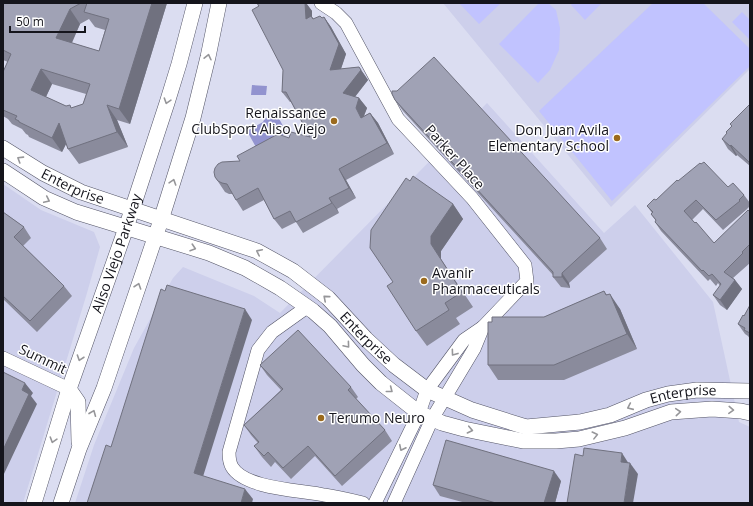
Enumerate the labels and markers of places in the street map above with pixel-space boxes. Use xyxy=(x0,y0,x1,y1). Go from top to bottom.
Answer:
place label: Renaissance ClubSport Aliso Viejo xyxy=(191,103,326,138)
marker: Renaissance ClubSport Aliso Viejo xyxy=(329,116,339,126)
place label: Don Juan Avila Elementary School xyxy=(488,120,609,155)
marker: Don Juan Avila Elementary School xyxy=(612,133,622,143)
place label: Avanir Pharmaceuticals xyxy=(432,263,540,298)
marker: Avanir Pharmaceuticals xyxy=(419,276,429,286)
place label: Terumo Neuro xyxy=(329,408,425,427)
marker: Terumo Neuro xyxy=(316,413,326,423)

